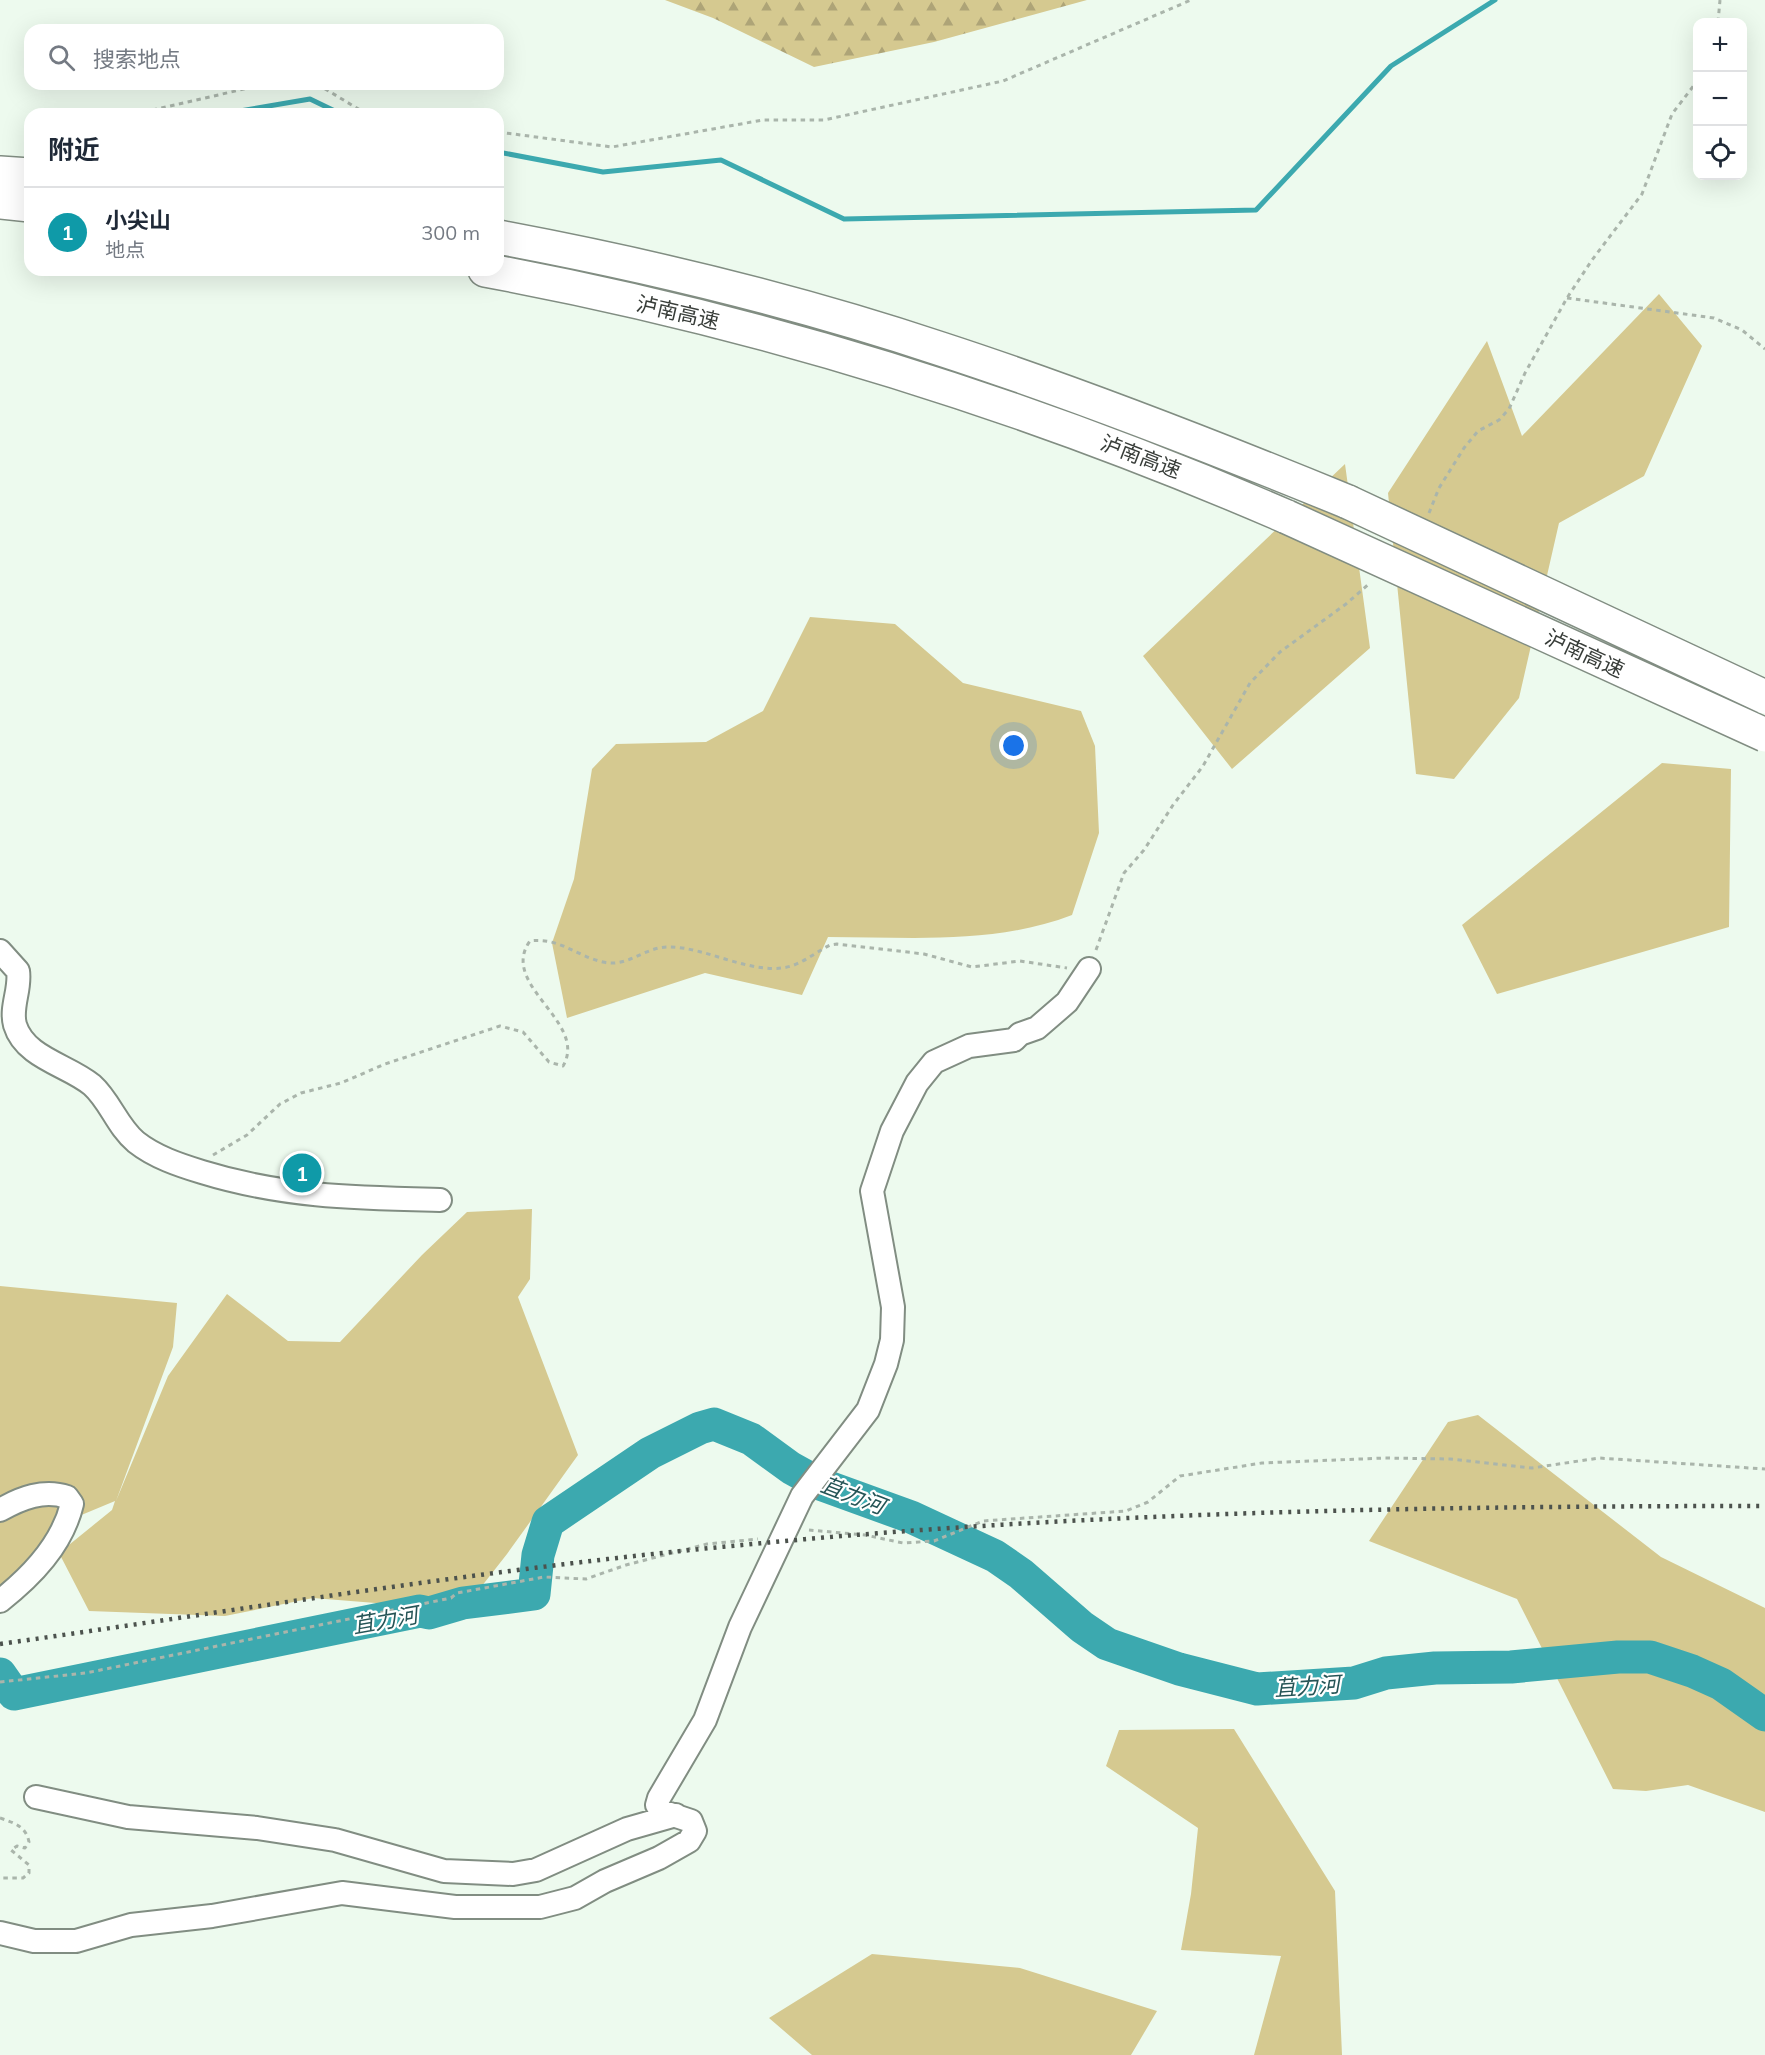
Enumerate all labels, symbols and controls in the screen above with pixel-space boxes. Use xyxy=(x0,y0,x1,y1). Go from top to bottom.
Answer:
map controls xyxy=(1693,18,1747,180)
button: + xyxy=(1693,18,1747,72)
search box xyxy=(24,24,504,90)
icon: search xyxy=(45,41,78,74)
text: 搜索地点 xyxy=(93,45,181,73)
button: − xyxy=(1693,72,1747,126)
button: locate xyxy=(1693,126,1747,180)
text: 附近 xyxy=(48,133,100,166)
text: 小尖山 xyxy=(105,206,171,234)
text: 1 xyxy=(62,220,74,245)
text: 300 m xyxy=(421,220,480,245)
text: 地点 xyxy=(105,237,145,262)
street label: 泸南高速 xyxy=(634,290,722,334)
street label: 泸南高速 xyxy=(1097,429,1185,483)
street label: 泸南高速 xyxy=(1541,623,1629,683)
your location xyxy=(999,731,1028,760)
pin: 1 xyxy=(282,1150,322,1196)
water label: 苴力河 xyxy=(817,1470,893,1521)
water label: 苴力河 xyxy=(350,1600,424,1640)
water label: 苴力河 xyxy=(1273,1669,1345,1702)

